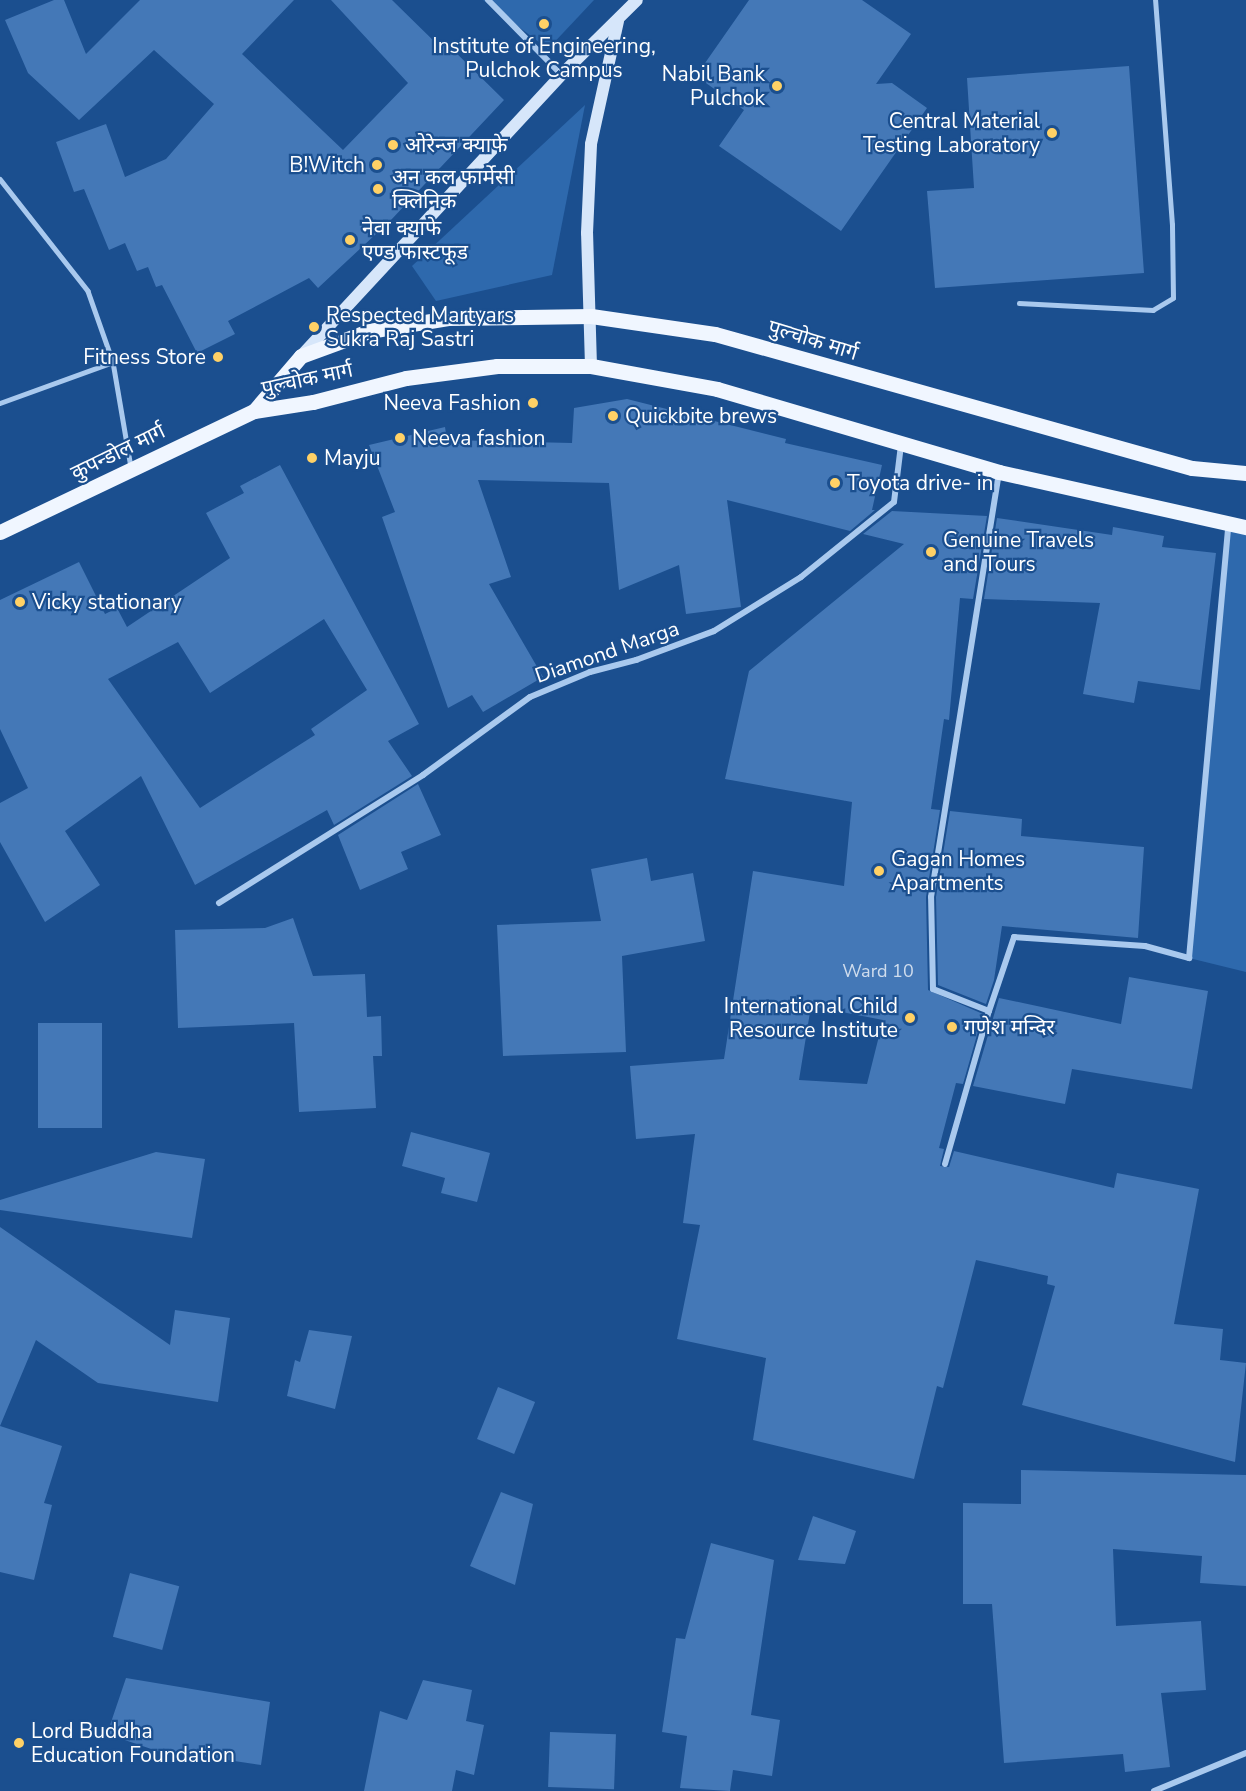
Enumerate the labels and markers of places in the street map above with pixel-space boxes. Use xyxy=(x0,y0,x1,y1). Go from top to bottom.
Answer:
marker: Institute of Engineering, Pulchok Campus xyxy=(537,17,551,31)
place label: Institute of Engineering, Pulchok Campus xyxy=(432,33,656,83)
place label: Nabil Bank Pulchok xyxy=(662,61,765,111)
marker: Nabil Bank Pulchok xyxy=(770,79,784,93)
place label: Central Material Testing Laboratory xyxy=(863,108,1040,158)
marker: Central Material Testing Laboratory xyxy=(1045,126,1059,140)
place label: ओरेन्ज क्याफे xyxy=(405,132,507,158)
marker: ओरेन्ज क्याफे xyxy=(386,138,400,152)
place label: B!Witch xyxy=(289,152,365,178)
marker: B!Witch xyxy=(370,158,384,172)
place label: अन कल फार्मेसी क्लिनिक xyxy=(392,164,515,214)
marker: अन कल फार्मेसी क्लिनिक xyxy=(369,180,387,198)
place label: नेवा क्याफे एण्ड फास्टफूड xyxy=(362,215,468,265)
marker: नेवा क्याफे एण्ड फास्टफूड xyxy=(343,233,357,247)
place label: Respected Martyars Sukra Raj Sastri xyxy=(326,302,514,352)
marker: Respected Martyars Sukra Raj Sastri xyxy=(307,320,321,334)
place label: Fitness Store xyxy=(83,344,206,370)
marker: Fitness Store xyxy=(211,350,225,364)
place label: Neeva Fashion xyxy=(383,390,521,416)
marker: Neeva Fashion xyxy=(526,396,540,410)
place label: Quickbite brews xyxy=(625,403,777,429)
marker: Quickbite brews xyxy=(606,409,620,423)
place label: Neeva fashion xyxy=(412,425,545,451)
marker: Neeva fashion xyxy=(393,431,407,445)
place label: Mayju xyxy=(324,445,381,471)
marker: Mayju xyxy=(305,451,319,465)
place label: Toyota drive- in xyxy=(847,470,993,496)
marker: Toyota drive- in xyxy=(828,476,842,490)
place label: Genuine Travels and Tours xyxy=(943,527,1094,577)
marker: Genuine Travels and Tours xyxy=(924,545,938,559)
place label: Vicky stationary xyxy=(32,589,182,615)
marker: Vicky stationary xyxy=(13,595,27,609)
place label: Gagan Homes Apartments xyxy=(891,846,1025,896)
marker: Gagan Homes Apartments xyxy=(872,864,886,878)
place label: International Child Resource Institute xyxy=(724,993,898,1043)
marker: International Child Resource Institute xyxy=(903,1011,917,1025)
place label: गणेश मन्दिर xyxy=(964,1014,1055,1040)
marker: गणेश मन्दिर xyxy=(945,1020,959,1034)
place label: Lord Buddha Education Foundation xyxy=(31,1718,235,1768)
marker: Lord Buddha Education Foundation xyxy=(12,1736,26,1750)

